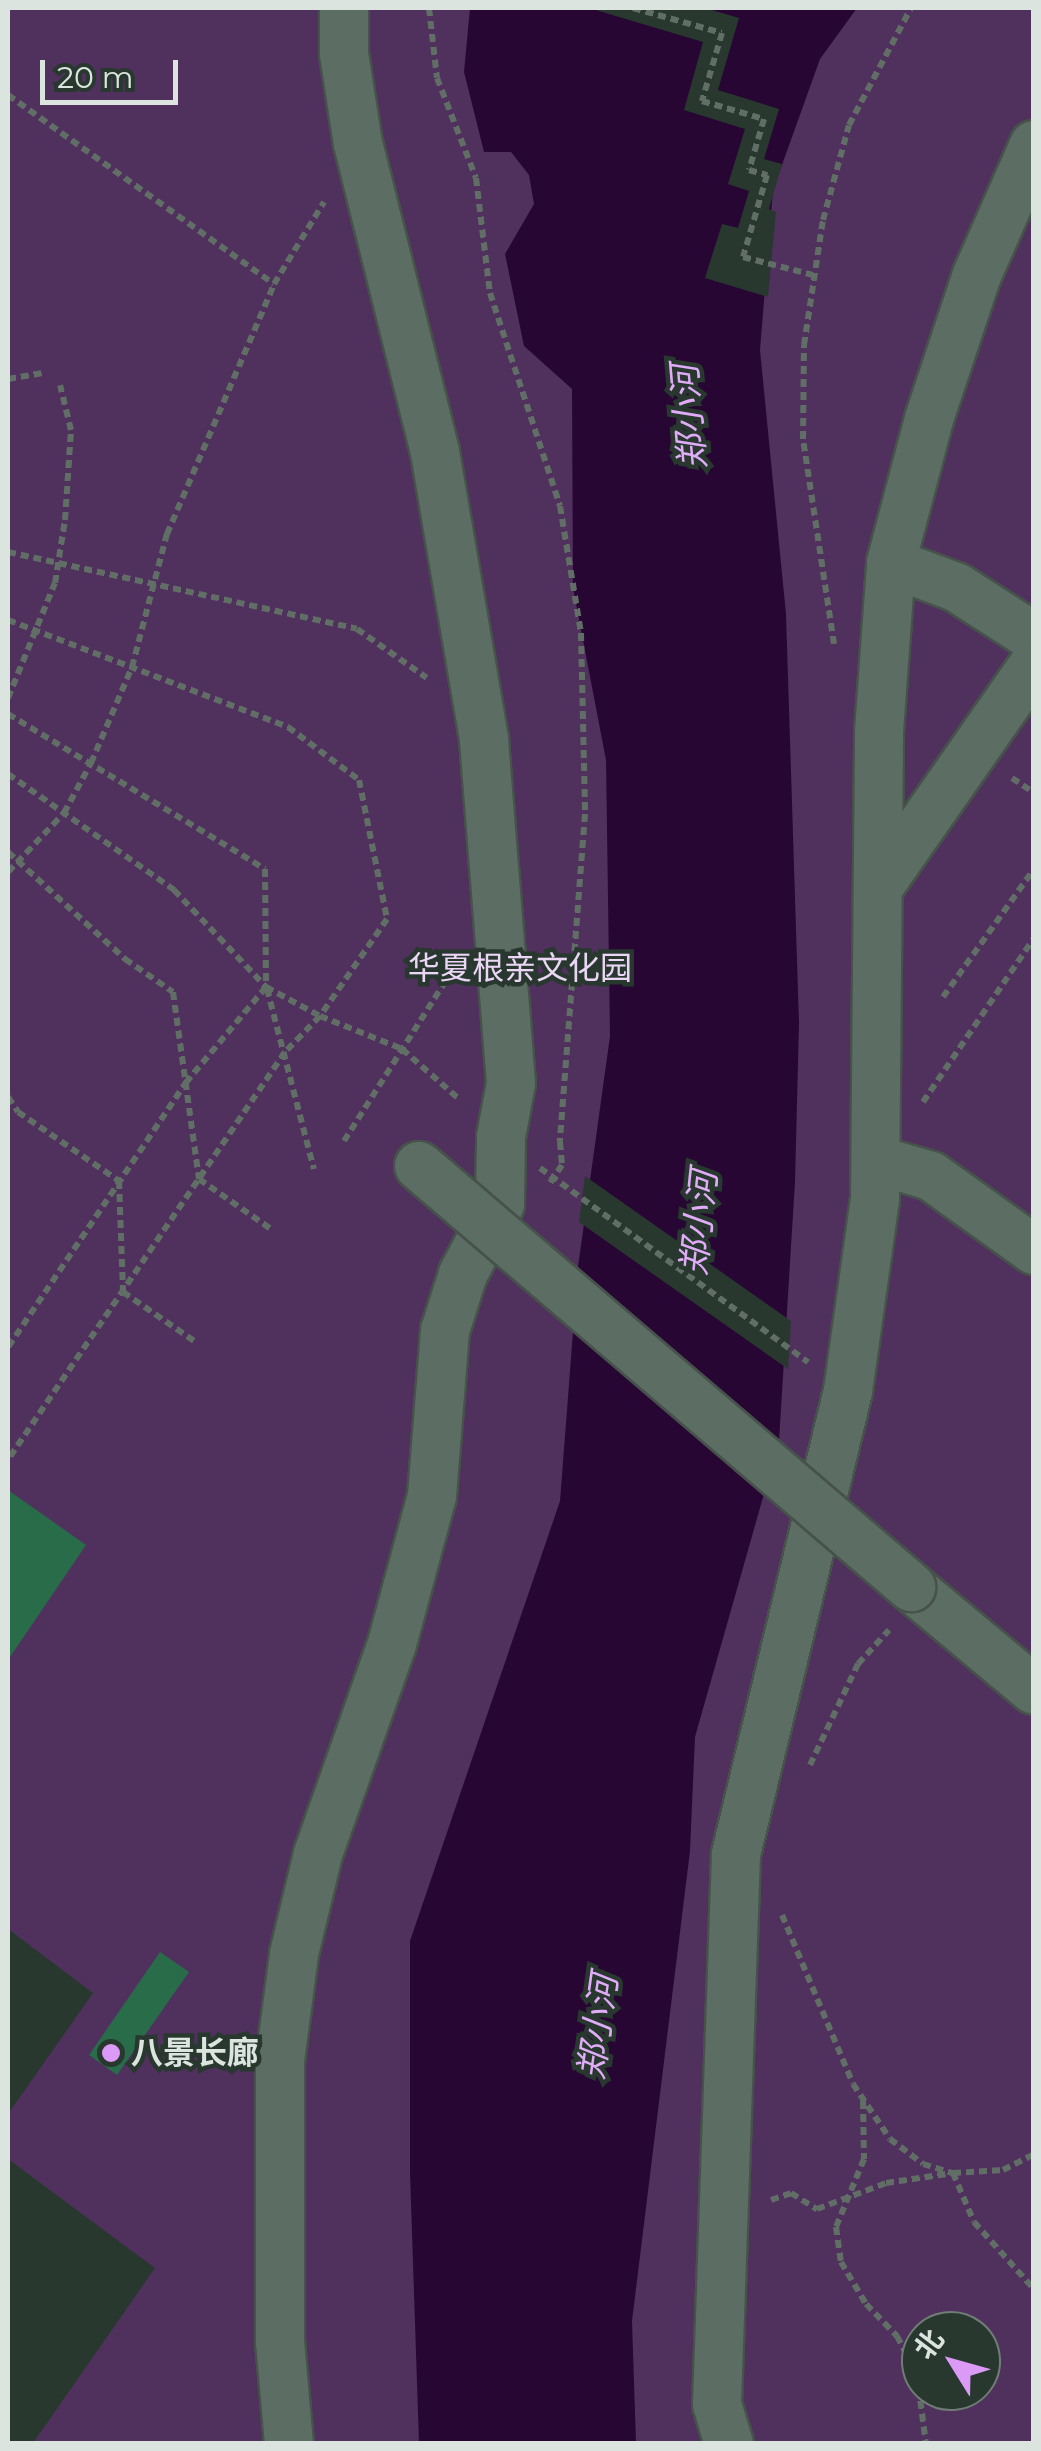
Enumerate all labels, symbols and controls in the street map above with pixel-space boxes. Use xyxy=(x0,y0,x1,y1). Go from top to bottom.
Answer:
scale bar xyxy=(45,40,182,102)
text: 20 m xyxy=(57,59,134,96)
water label: 郑小河 xyxy=(664,363,714,471)
park label: 华夏根亲文化园 xyxy=(408,949,632,987)
water label: 郑小河 xyxy=(673,1169,725,1277)
water label: 郑小河 xyxy=(570,1972,626,2082)
place label: 八景长廊 xyxy=(131,2034,259,2072)
marker: 八景长廊 xyxy=(100,2042,122,2064)
north arrow xyxy=(901,2311,1001,2411)
text: 北 xyxy=(907,2323,951,2366)

